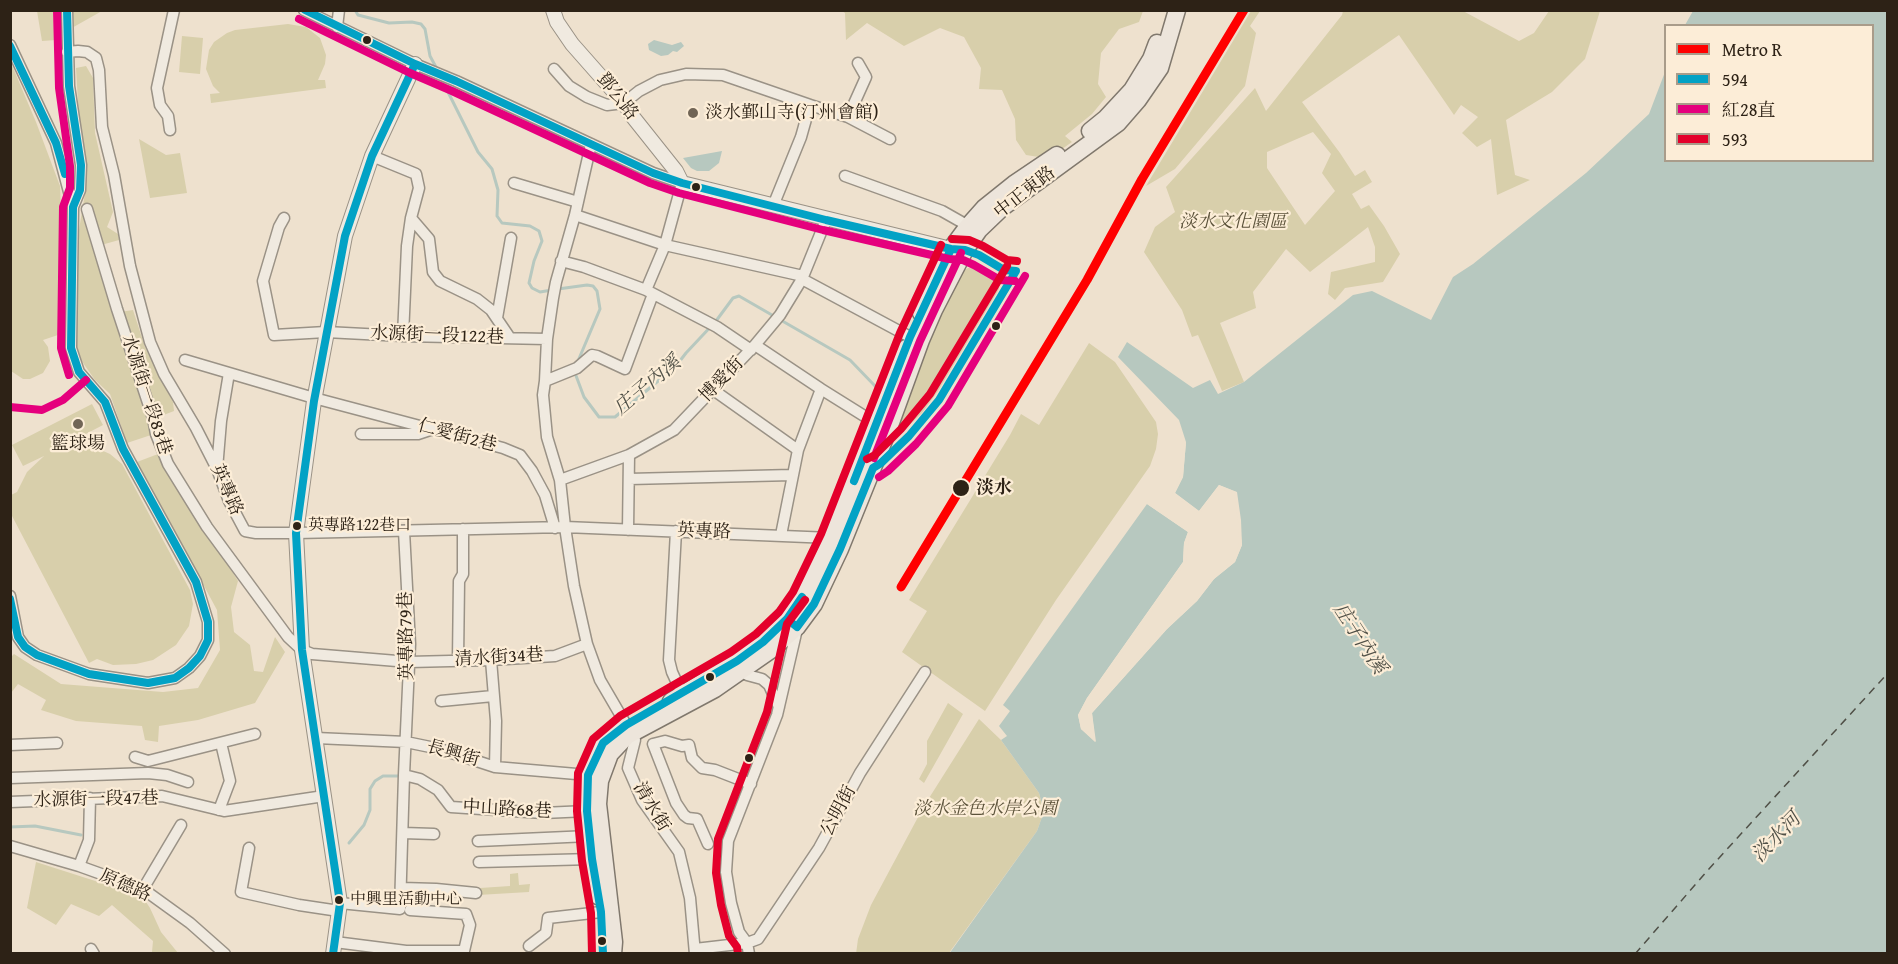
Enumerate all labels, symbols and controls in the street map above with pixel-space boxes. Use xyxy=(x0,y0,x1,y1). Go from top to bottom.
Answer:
legend xyxy=(1664,24,1874,162)
unlabelled marker xyxy=(361,34,373,46)
text: Metro R xyxy=(1722,36,1782,63)
text: 594 xyxy=(1722,66,1748,93)
street label: 鄧公路 xyxy=(592,69,642,125)
text: 紅28直 xyxy=(1722,96,1775,123)
place label: 淡水鄞山寺(汀州會館) xyxy=(705,102,879,124)
marker: 淡水鄞山寺(汀州會館) xyxy=(686,106,700,120)
text: 593 xyxy=(1722,126,1748,153)
street label: 中正東路 xyxy=(990,162,1060,224)
unlabelled marker xyxy=(690,181,702,193)
park label: 淡水文化園區 xyxy=(1179,211,1287,233)
unlabelled marker xyxy=(990,320,1002,332)
street label: 水源街一段122巷 xyxy=(370,323,504,349)
street label: 水源街一段83巷 xyxy=(116,332,176,458)
water label: 庄子內溪 xyxy=(610,351,686,421)
street label: 博愛街 xyxy=(695,353,749,407)
street label: 仁愛街2巷 xyxy=(415,415,499,457)
marker: 籃球場 xyxy=(71,417,85,431)
place label: 籃球場 xyxy=(51,433,105,455)
street label: 英專路 xyxy=(205,461,247,519)
place label: 淡水 xyxy=(976,477,1012,499)
marker: 淡水 xyxy=(951,478,971,498)
place label: 英專路122巷口 xyxy=(308,516,411,536)
marker: 英專路122巷口 xyxy=(291,520,303,532)
street label: 英專路 xyxy=(677,520,731,544)
street label: 英專路79巷 xyxy=(395,591,419,681)
water label: 庄子內溪 xyxy=(1327,599,1391,679)
street label: 清水街34巷 xyxy=(454,645,544,671)
unlabelled marker xyxy=(704,671,716,683)
street label: 長興街 xyxy=(424,736,482,772)
unlabelled marker xyxy=(743,752,755,764)
street label: 清水街 xyxy=(628,778,674,836)
street label: 公明街 xyxy=(817,782,861,840)
street label: 水源街一段47巷 xyxy=(33,788,159,812)
street label: 中山路68巷 xyxy=(462,797,552,823)
park label: 淡水金色水岸公園 xyxy=(913,798,1057,820)
water label: 淡水河 xyxy=(1748,808,1806,868)
street label: 原德路 xyxy=(96,865,154,907)
place label: 中興里活動中心 xyxy=(350,890,462,910)
marker: 中興里活動中心 xyxy=(333,894,345,906)
unlabelled marker xyxy=(596,935,608,947)

